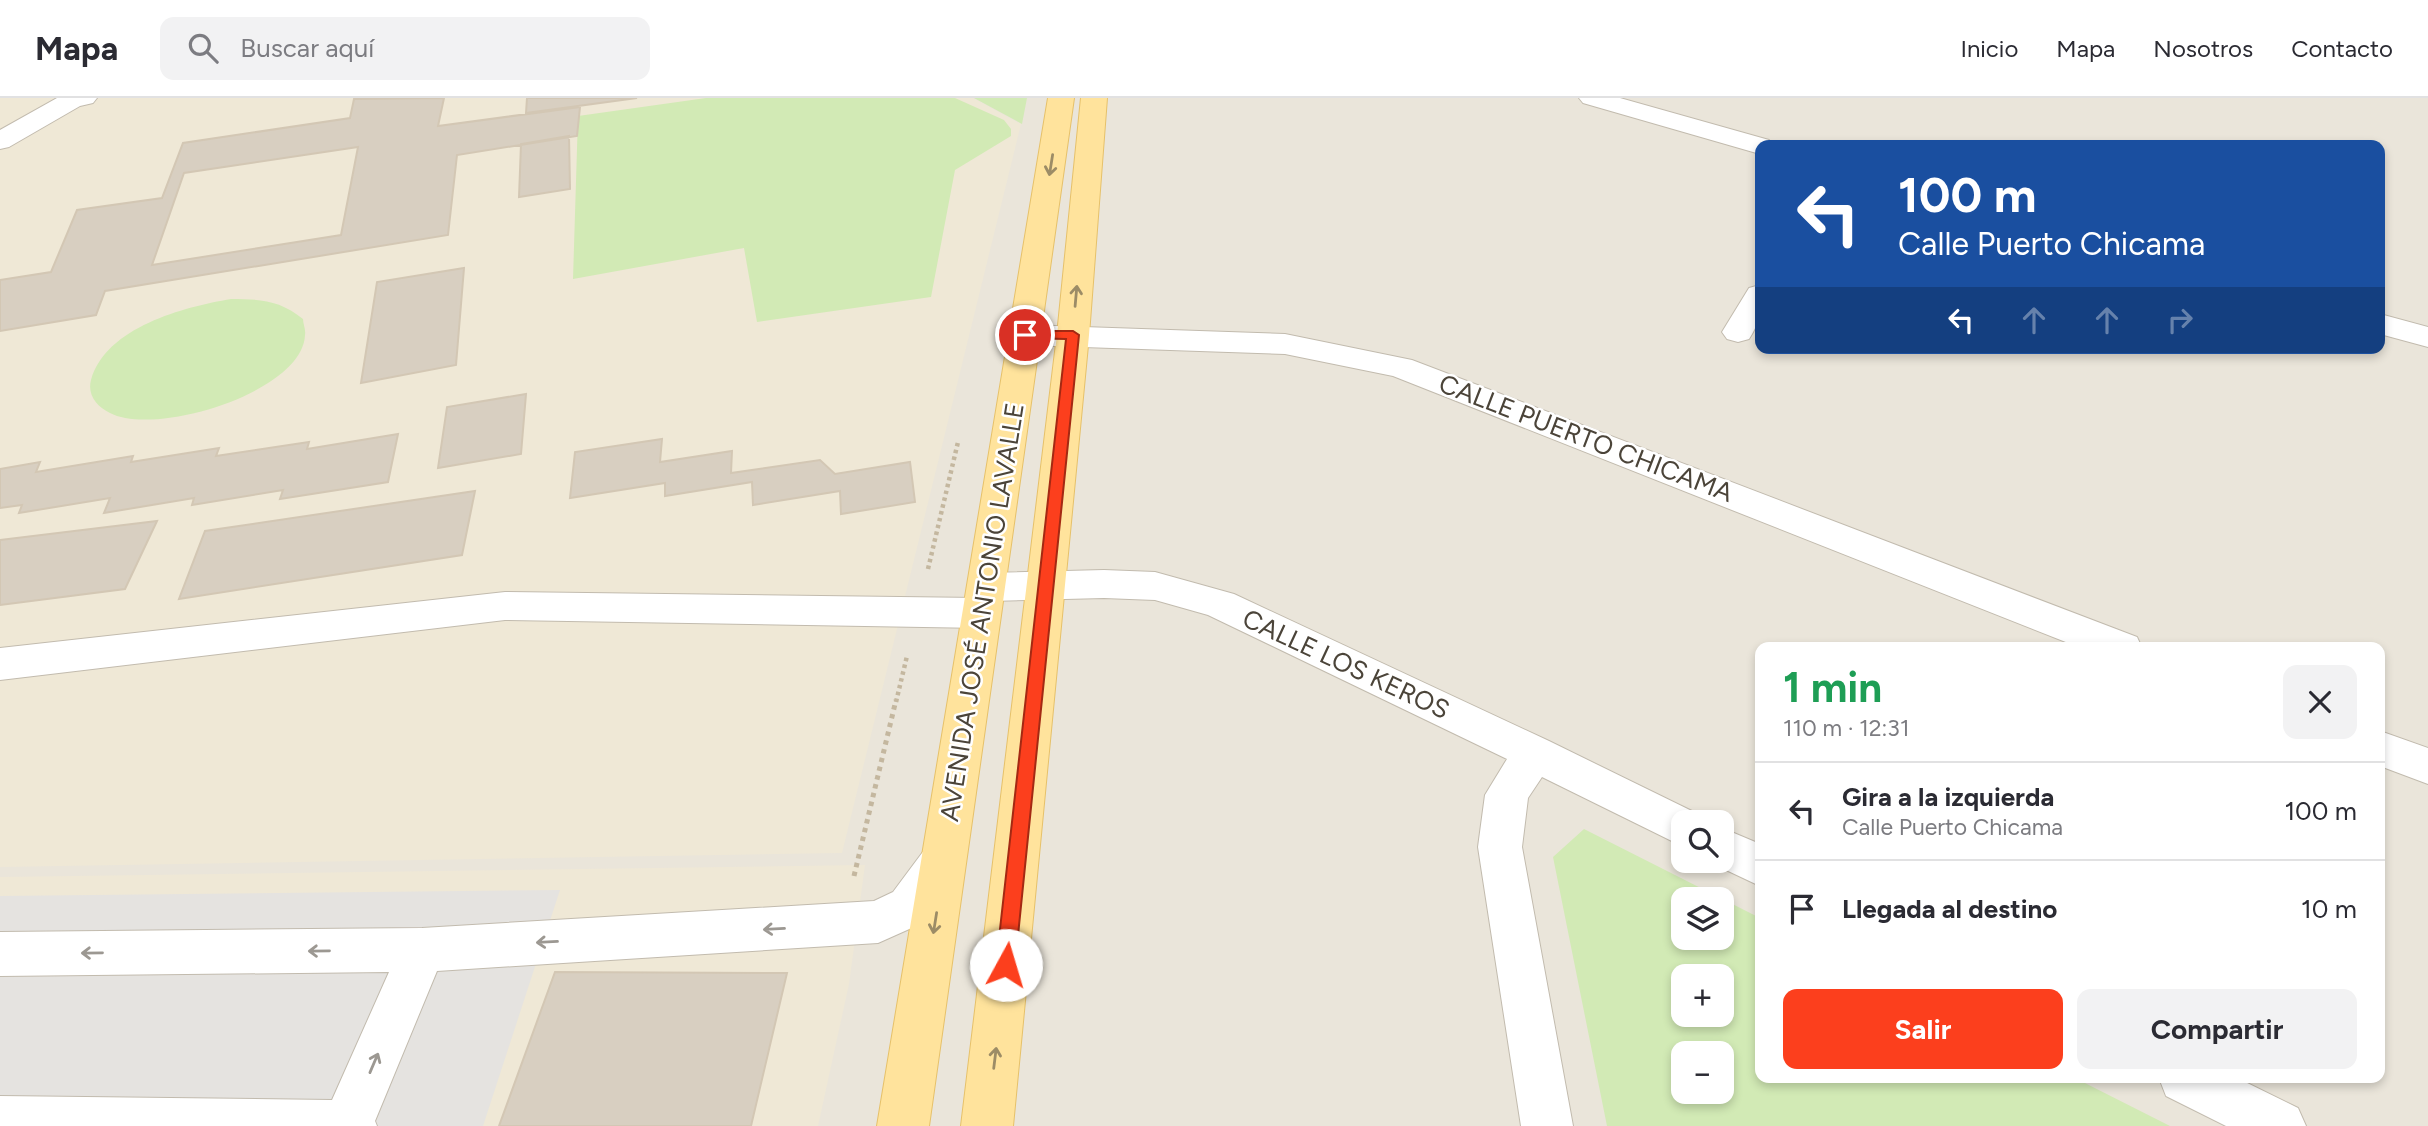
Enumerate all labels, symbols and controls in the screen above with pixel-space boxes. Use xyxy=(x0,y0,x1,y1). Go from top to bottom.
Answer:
search box xyxy=(160,17,650,80)
text: Mapa xyxy=(35,29,118,68)
icon: search xyxy=(184,29,222,67)
text: Buscar aquí xyxy=(240,32,374,64)
text: Inicio xyxy=(1960,34,2018,63)
text: Mapa xyxy=(2056,34,2115,63)
text: Nosotros xyxy=(2153,34,2253,63)
text: Contacto xyxy=(2291,34,2393,63)
one-way arrow xyxy=(1044,154,1057,176)
text: 100 m xyxy=(1898,165,2037,224)
icon: left xyxy=(1783,168,1874,259)
text: Calle Puerto Chicama xyxy=(1898,225,2205,263)
one-way arrow xyxy=(1070,285,1083,308)
icon: left xyxy=(1942,301,1980,339)
icon: ahead xyxy=(2015,301,2053,339)
icon: ahead xyxy=(2088,301,2126,339)
icon: right xyxy=(2161,301,2199,339)
pin xyxy=(995,305,1055,365)
icon: arrive xyxy=(1006,316,1044,354)
street label: CALLE PUERTO CHICAMA xyxy=(1434,367,1738,509)
street label: AVENIDA JOSÉ ANTONIO LAVALLE xyxy=(933,400,1031,824)
street label: CALLE LOS KEROS xyxy=(1238,602,1454,726)
text: 1 min xyxy=(1783,662,1882,713)
button: close xyxy=(2283,665,2357,739)
text: 110 m · 12:31 xyxy=(1783,714,1909,742)
text: Gira a la izquierda xyxy=(1842,781,2054,813)
icon: left xyxy=(1783,792,1821,830)
text: 100 m xyxy=(2284,795,2357,827)
map controls xyxy=(1671,810,1734,1104)
button: search xyxy=(1671,810,1734,873)
text: Calle Puerto Chicama xyxy=(1842,813,2063,841)
button: layers xyxy=(1671,887,1734,950)
icon: arrive xyxy=(1783,890,1821,928)
text: Llegada al destino xyxy=(1842,893,2057,925)
text: 10 m xyxy=(2301,893,2357,925)
one-way arrow xyxy=(928,911,941,934)
one-way arrow xyxy=(763,922,786,935)
position arrow xyxy=(969,928,1043,1002)
one-way arrow xyxy=(536,936,558,949)
one-way arrow xyxy=(308,944,331,957)
one-way arrow xyxy=(81,946,104,960)
button: + xyxy=(1671,964,1734,1027)
button: Salir xyxy=(1783,989,2063,1069)
button: Compartir xyxy=(2077,989,2357,1069)
button: − xyxy=(1671,1041,1734,1104)
one-way arrow xyxy=(988,1047,1001,1070)
one-way arrow xyxy=(368,1052,381,1074)

